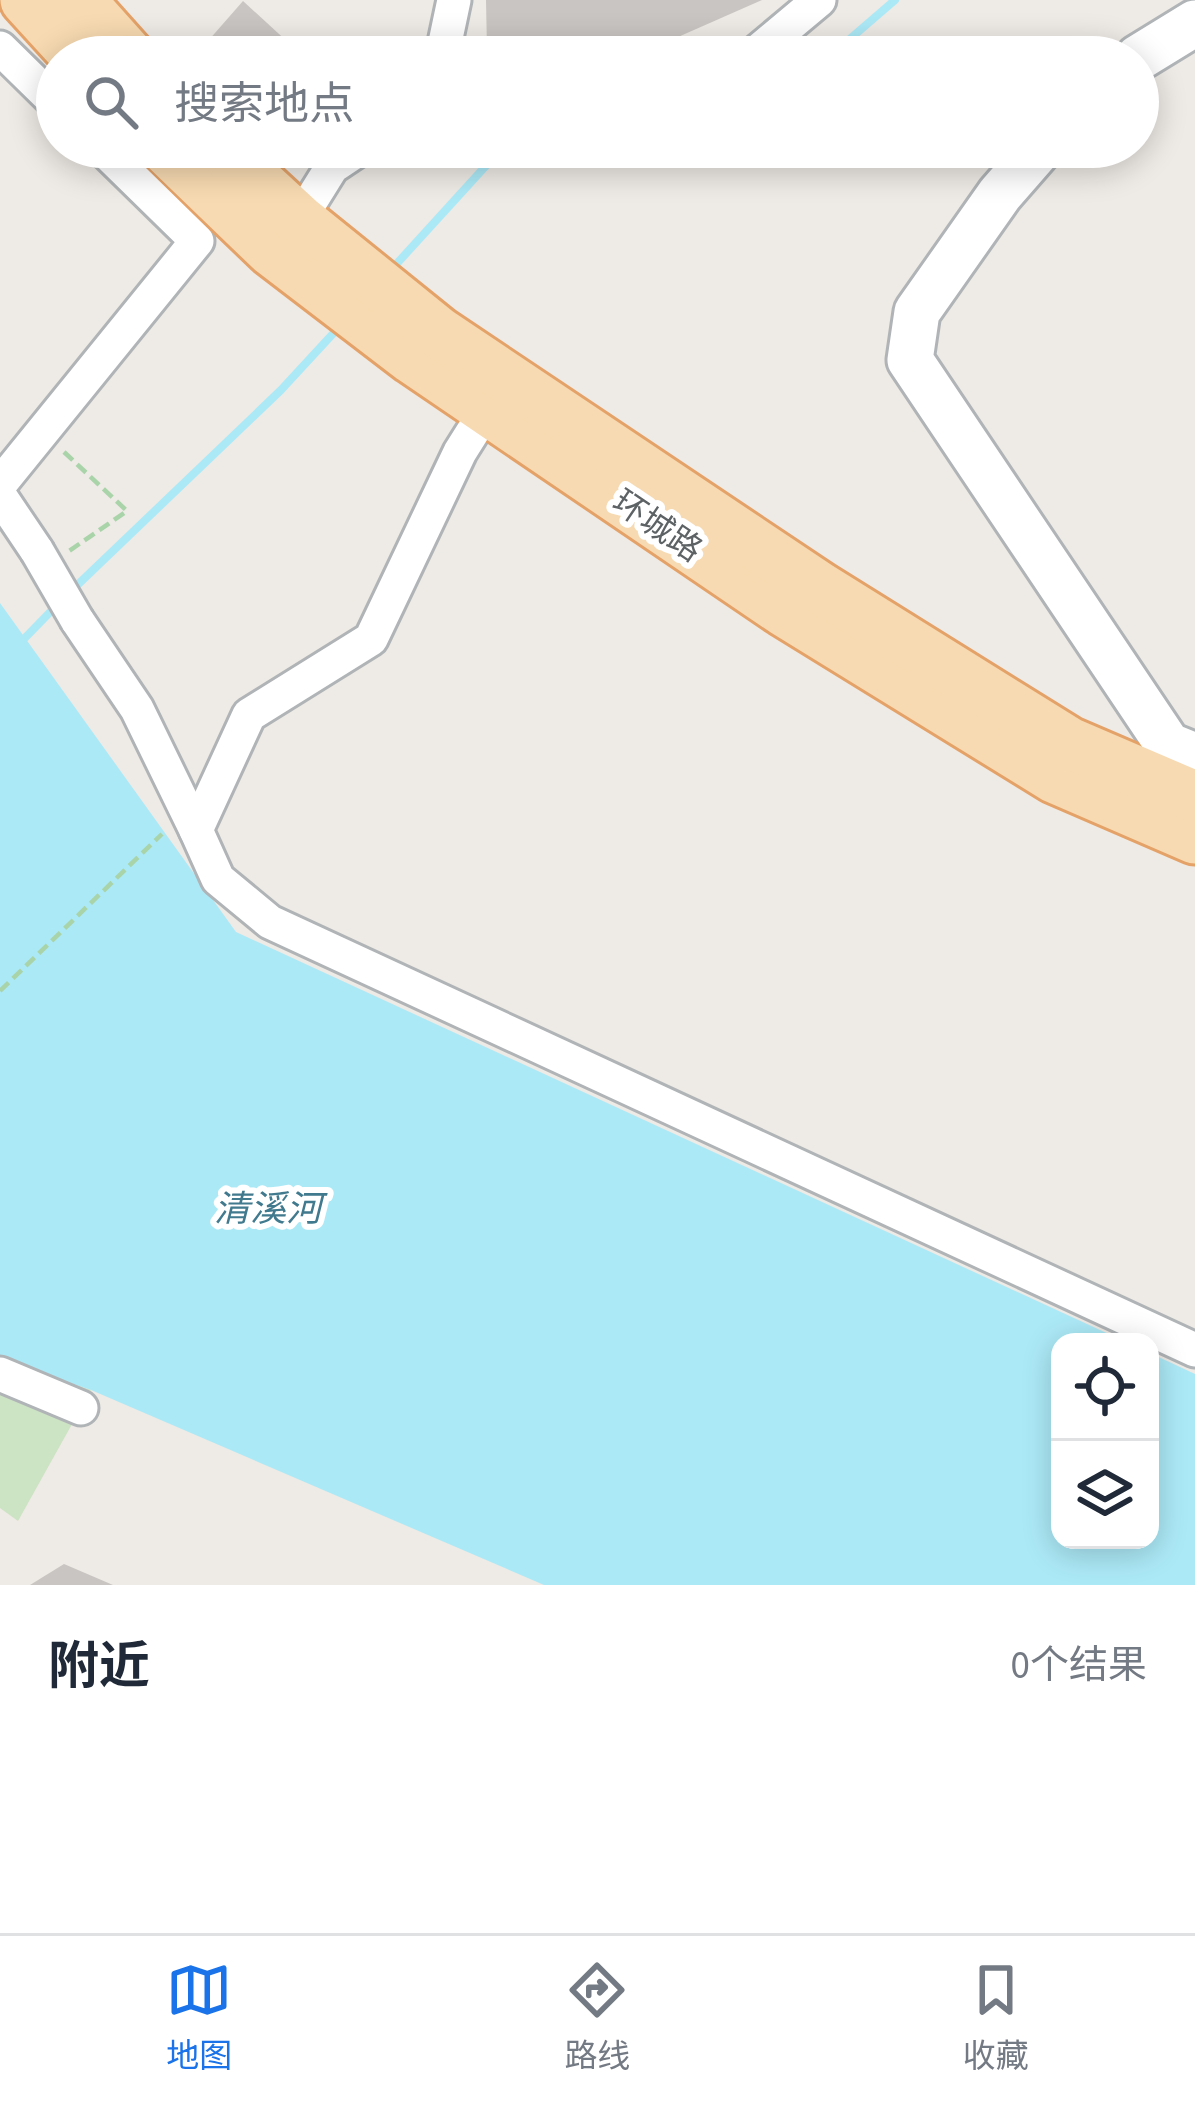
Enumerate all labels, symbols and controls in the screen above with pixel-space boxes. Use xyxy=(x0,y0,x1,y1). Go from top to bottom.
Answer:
search box xyxy=(36,36,1159,168)
icon: search xyxy=(78,69,144,135)
text: 搜索地点 xyxy=(174,73,354,137)
street label: 环城路 xyxy=(603,479,711,573)
water label: 清溪河 xyxy=(214,1184,328,1235)
map controls xyxy=(1051,1333,1159,1549)
button: locate xyxy=(1051,1333,1159,1441)
button: layers xyxy=(1051,1441,1159,1549)
text: 附近 xyxy=(48,1631,150,1703)
text: 0个结果 xyxy=(1011,1638,1147,1694)
tab: 地图 xyxy=(166,1957,232,2080)
tab: 路线 xyxy=(564,1957,630,2080)
tab: 收藏 xyxy=(963,1957,1029,2080)

